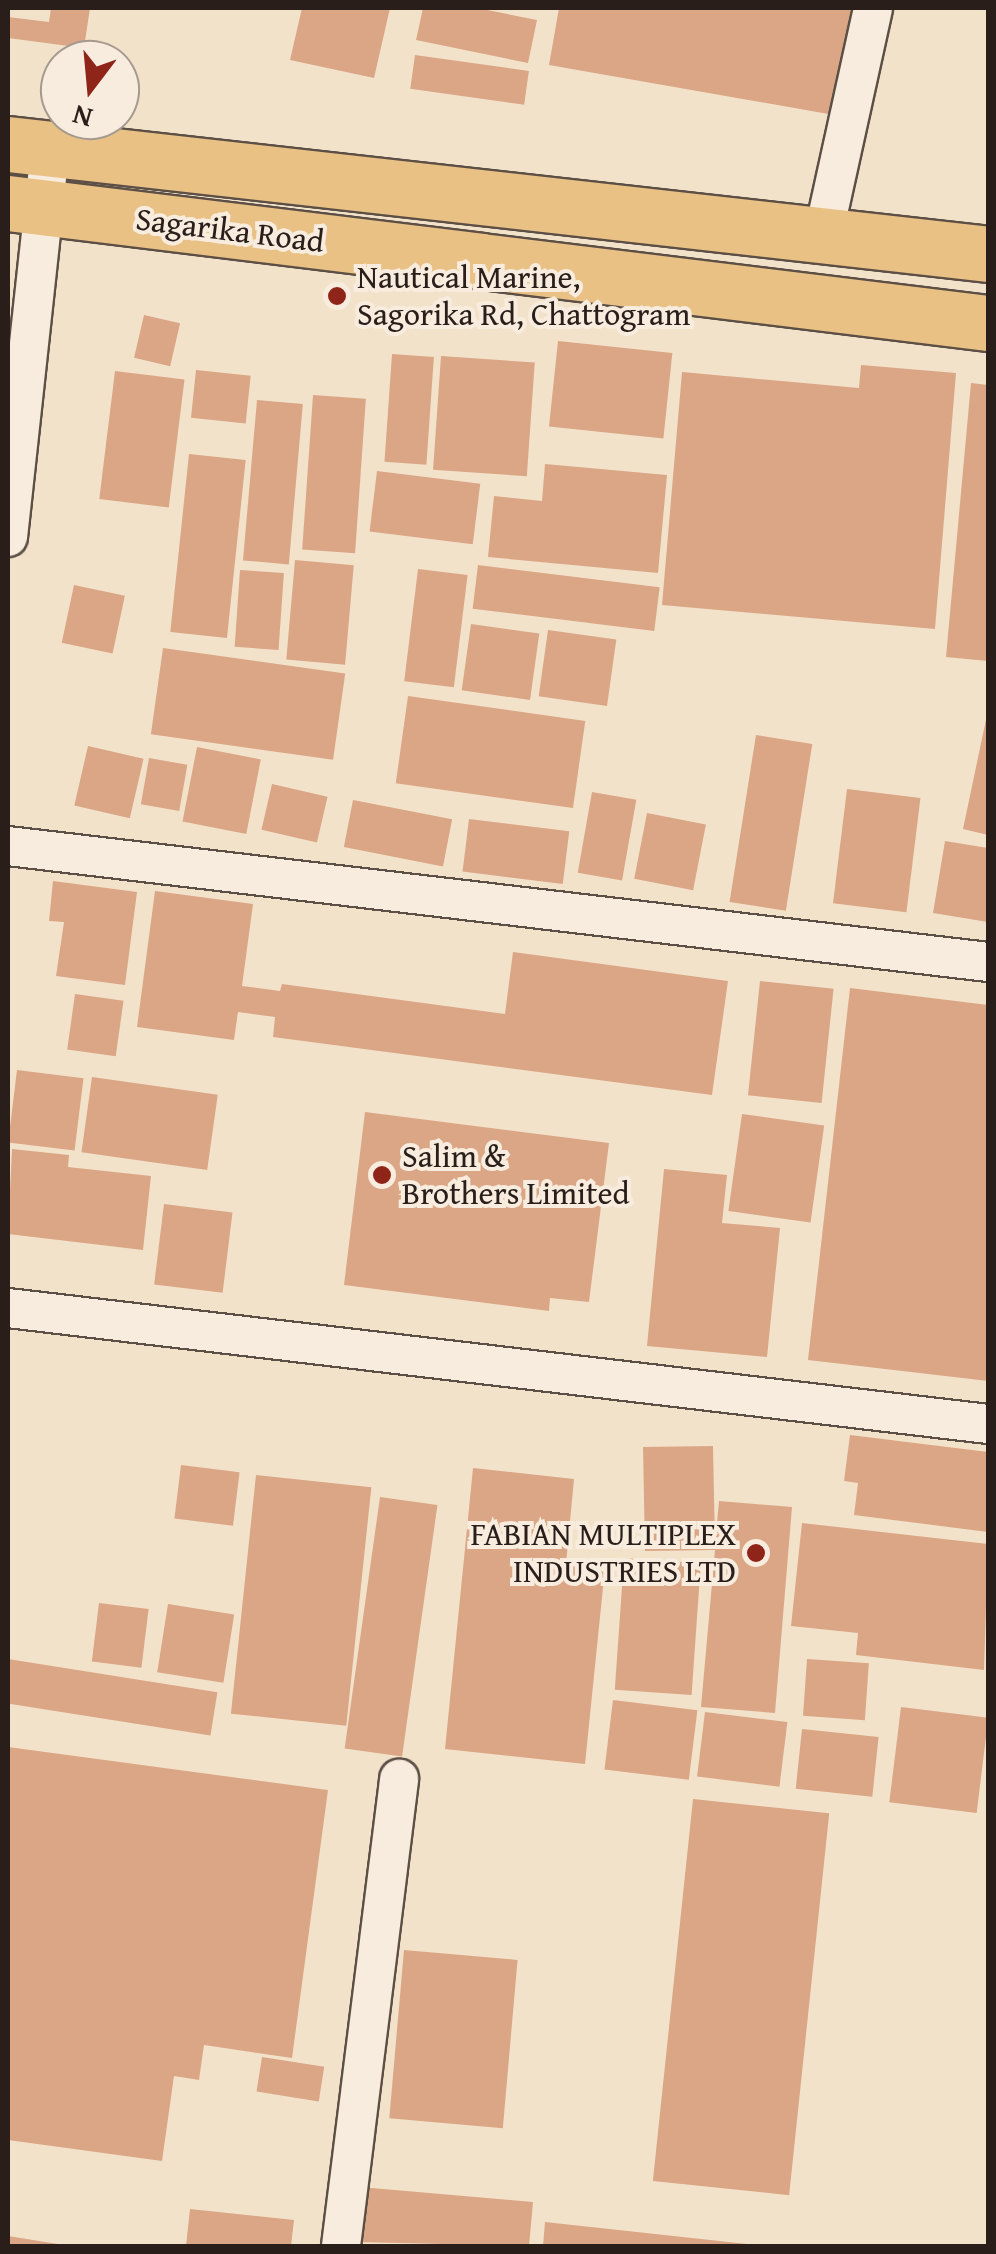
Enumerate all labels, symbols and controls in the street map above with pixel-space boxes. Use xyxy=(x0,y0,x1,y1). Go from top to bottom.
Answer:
north arrow xyxy=(40,40,140,140)
text: N xyxy=(67,95,97,140)
street label: Sagarika Road xyxy=(134,199,326,261)
place label: Nautical Marine, Sagorika Rd, Chattogram xyxy=(357,259,690,334)
marker: Nautical Marine, Sagorika Rd, Chattogram xyxy=(326,285,348,307)
place label: Salim & Brothers Limited xyxy=(402,1138,629,1213)
marker: Salim & Brothers Limited xyxy=(371,1164,393,1186)
place label: FABIAN MULTIPLEX INDUSTRIES LTD xyxy=(470,1516,736,1591)
marker: FABIAN MULTIPLEX INDUSTRIES LTD xyxy=(745,1542,767,1564)

